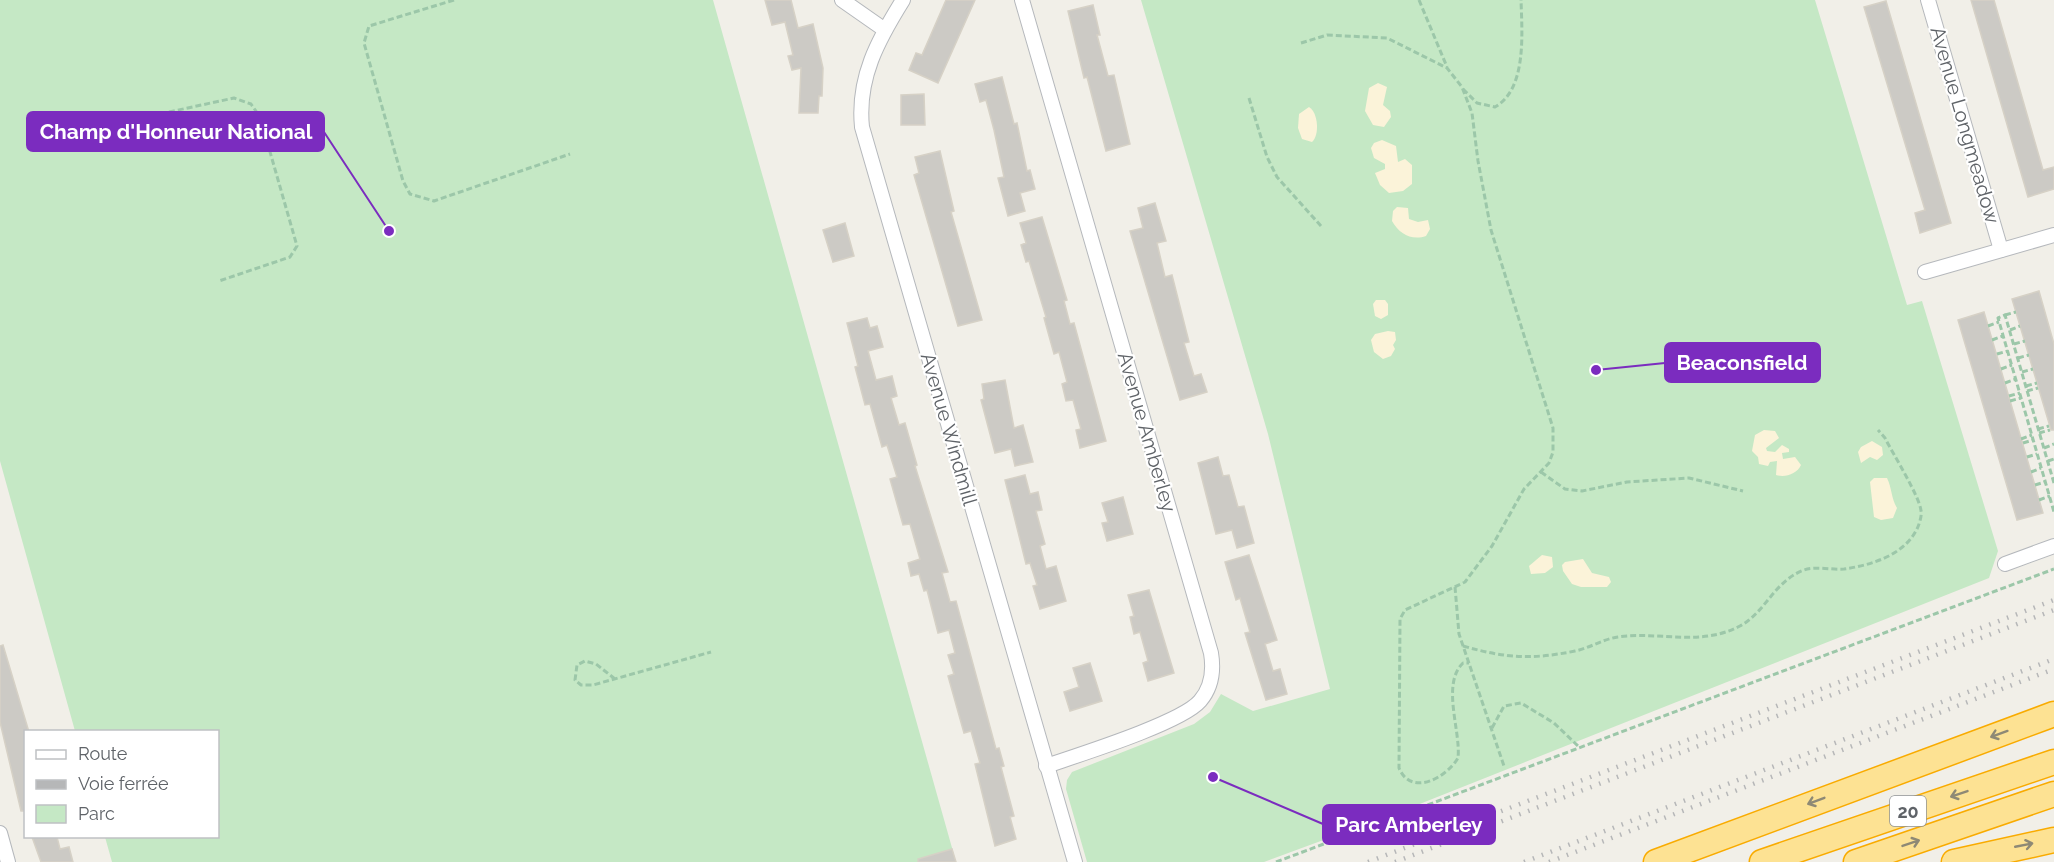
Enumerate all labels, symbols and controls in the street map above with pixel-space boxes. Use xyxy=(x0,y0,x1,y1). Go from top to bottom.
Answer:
street label: Avenue Longmeadow xyxy=(1925,24,2005,226)
callout: Champ d'Honneur National xyxy=(27,112,324,151)
text: Champ d'Honneur National xyxy=(40,119,313,144)
callout: Beaconsfield xyxy=(1665,343,1820,382)
street label: Avenue Amberley xyxy=(1113,349,1181,515)
street label: Avenue Windmill xyxy=(916,350,982,509)
text: Beaconsfield xyxy=(1676,350,1808,375)
one-way arrow xyxy=(1990,729,2009,740)
legend xyxy=(24,730,219,838)
text: Route xyxy=(78,743,128,764)
text: Voie ferrée xyxy=(78,773,169,794)
one-way arrow xyxy=(1950,789,1969,800)
one-way arrow xyxy=(1807,796,1826,807)
road number: 20 xyxy=(1890,796,1926,826)
text: Parc xyxy=(78,803,115,824)
callout: Parc Amberley xyxy=(1323,805,1495,844)
text: Parc Amberley xyxy=(1335,812,1483,837)
one-way arrow xyxy=(1901,837,1920,848)
one-way arrow xyxy=(2014,839,2033,850)

